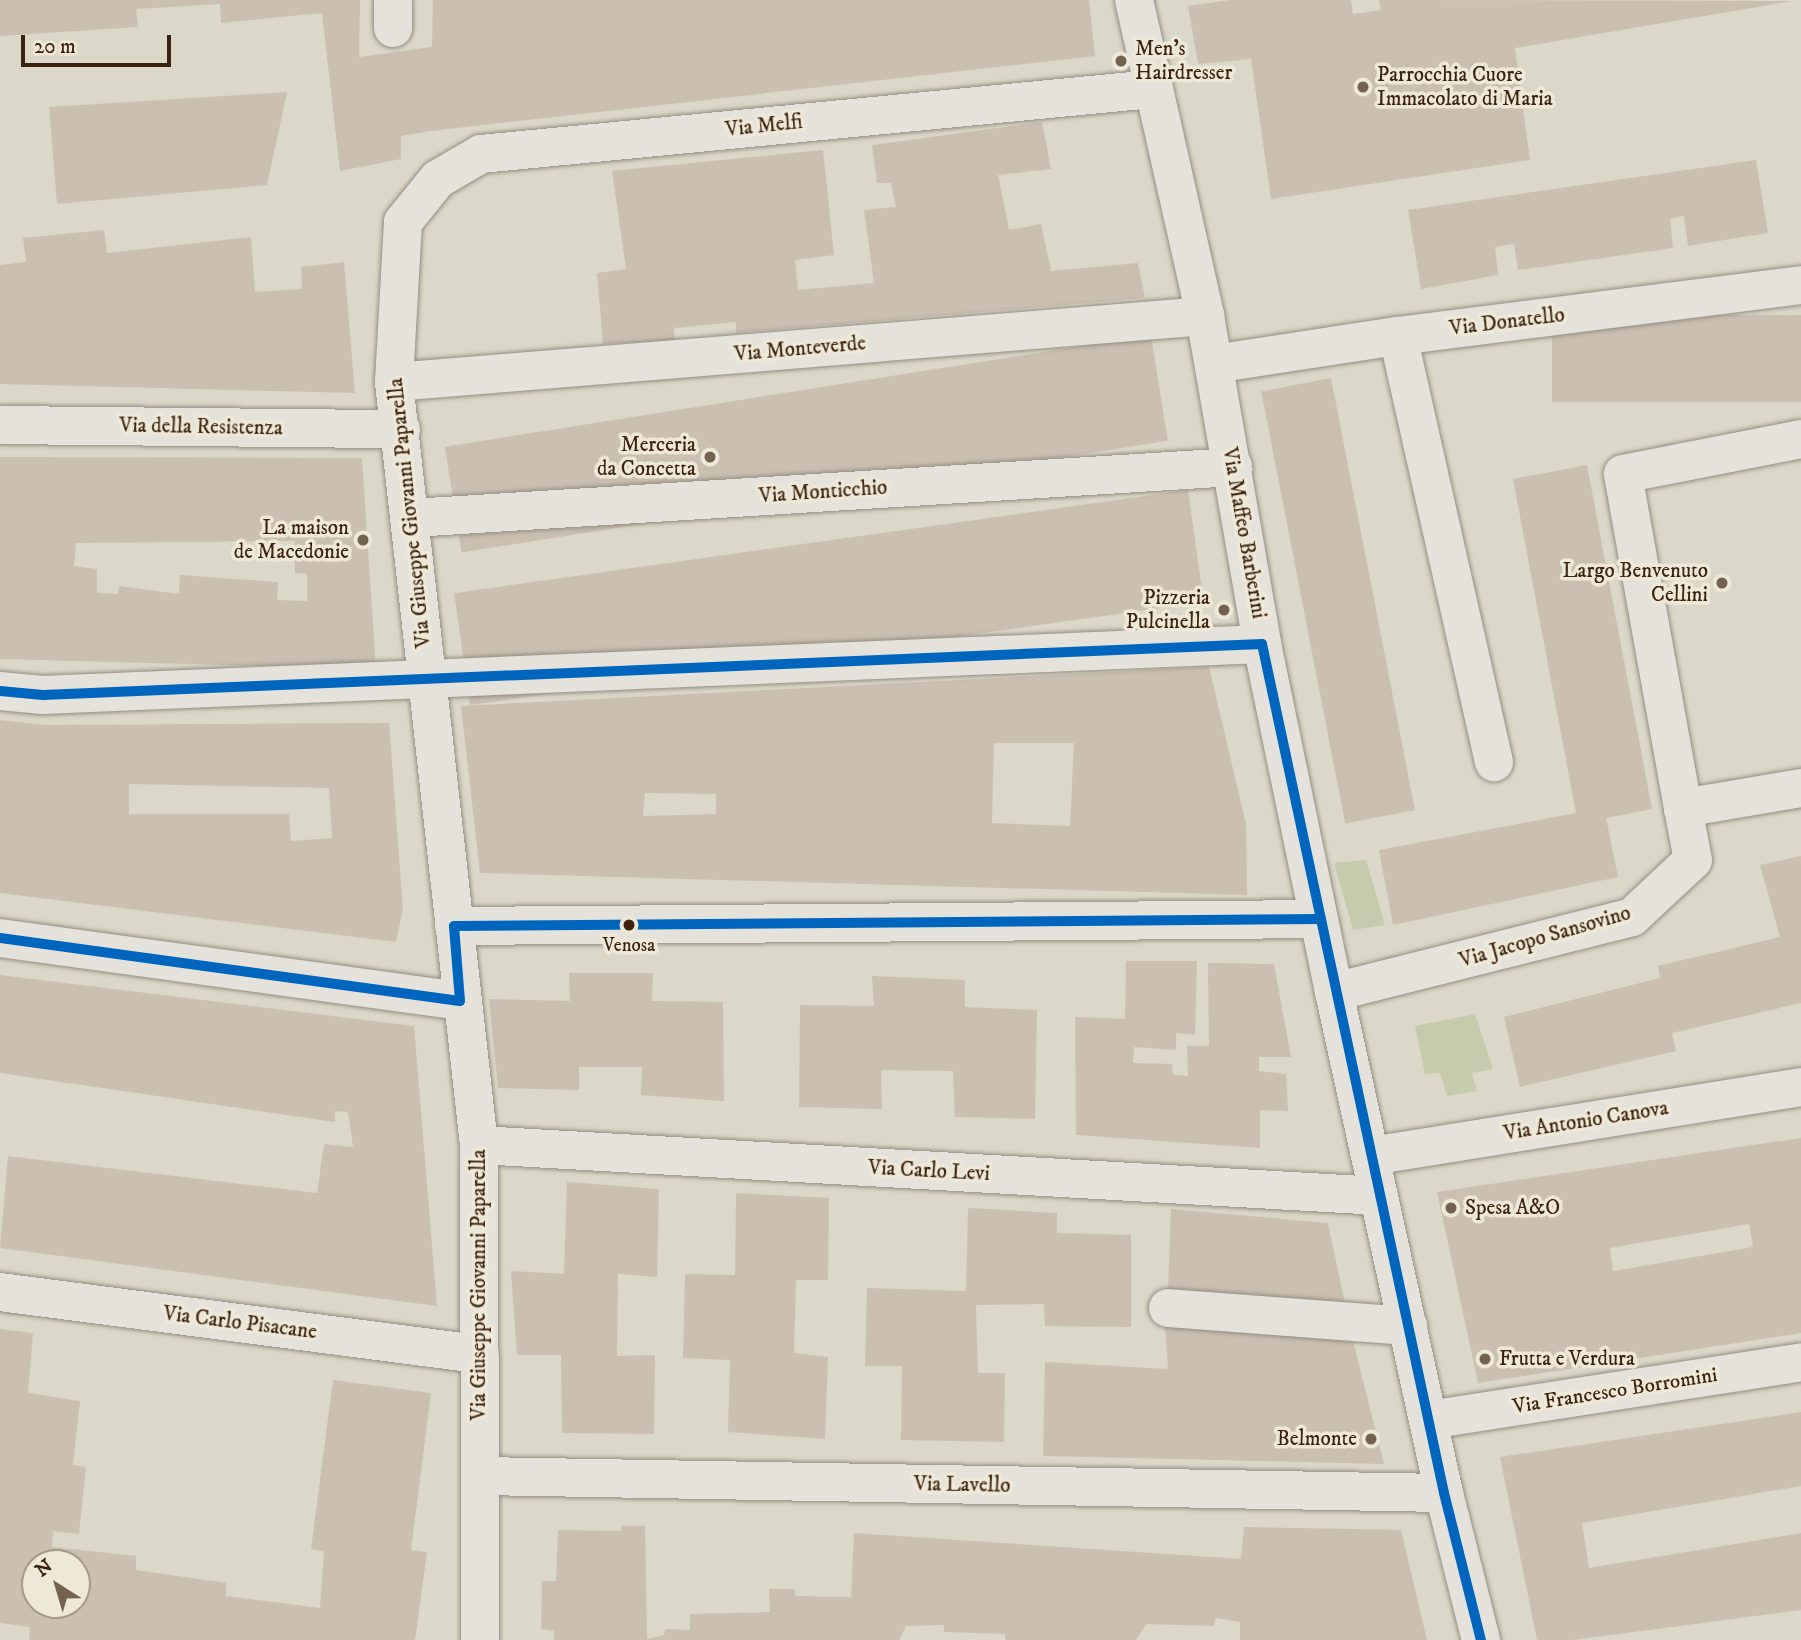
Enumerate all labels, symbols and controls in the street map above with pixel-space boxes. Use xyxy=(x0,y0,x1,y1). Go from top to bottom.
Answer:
scale bar xyxy=(24,21,175,65)
text: 20 m xyxy=(34,34,76,60)
place label: Men's Hairdresser xyxy=(1135,36,1232,86)
marker: Men's Hairdresser xyxy=(1113,53,1129,69)
place label: Parrocchia Cuore Immacolato di Maria xyxy=(1377,62,1553,112)
marker: Parrocchia Cuore Immacolato di Maria xyxy=(1355,79,1371,95)
street label: Via Melfi xyxy=(724,109,804,143)
street label: Via Donatello xyxy=(1448,302,1566,342)
street label: Via Monteverde xyxy=(733,331,867,367)
street label: Via Giuseppe Giovanni Paparella xyxy=(383,377,437,649)
street label: Via della Resistenza xyxy=(119,413,283,441)
place label: Merceria da Concetta xyxy=(597,432,696,482)
street label: Via Maffeo Barberini xyxy=(1217,445,1271,621)
marker: Merceria da Concetta xyxy=(702,449,718,465)
street label: Via Monticchio xyxy=(758,475,888,509)
place label: La maison de Macedonie xyxy=(234,515,349,565)
marker: La maison de Macedonie xyxy=(355,532,371,548)
place label: Largo Benvenuto Cellini xyxy=(1562,558,1708,608)
marker: Largo Benvenuto Cellini xyxy=(1714,575,1730,591)
place label: Pizzeria Pulcinella xyxy=(1126,585,1210,635)
marker: Pizzeria Pulcinella xyxy=(1216,602,1232,618)
street label: Via Jacopo Sansovino xyxy=(1456,900,1634,974)
marker: Venosa xyxy=(622,918,636,932)
place label: Venosa xyxy=(603,935,655,957)
street label: Via Antonio Canova xyxy=(1502,1096,1670,1146)
street label: Via Giuseppe Giovanni Paparella xyxy=(466,1149,492,1421)
street label: Via Carlo Levi xyxy=(867,1155,991,1187)
place label: Spesa A&O xyxy=(1465,1195,1560,1221)
marker: Spesa A&O xyxy=(1443,1200,1459,1216)
street label: Via Carlo Pisacane xyxy=(162,1301,318,1345)
place label: Frutta e Verdura xyxy=(1499,1346,1635,1372)
marker: Frutta e Verdura xyxy=(1477,1351,1493,1367)
street label: Via Francesco Borromini xyxy=(1511,1362,1719,1420)
place label: Belmonte xyxy=(1277,1426,1357,1452)
marker: Belmonte xyxy=(1363,1431,1379,1447)
street label: Via Lavello xyxy=(913,1472,1011,1498)
north arrow xyxy=(21,1549,91,1619)
text: N xyxy=(31,1555,57,1582)

